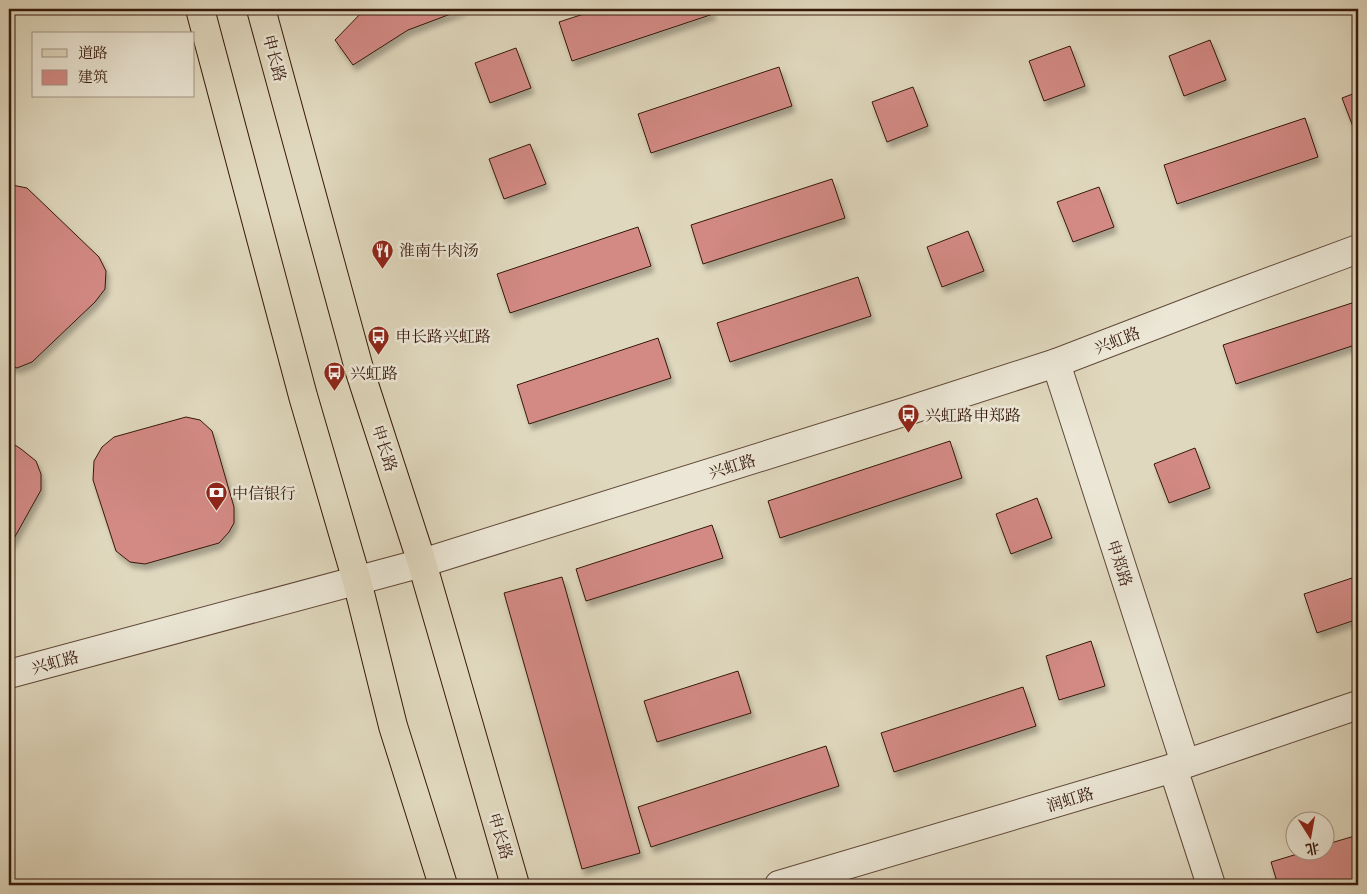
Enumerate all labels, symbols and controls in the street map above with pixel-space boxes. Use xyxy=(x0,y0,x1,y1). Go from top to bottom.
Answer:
legend xyxy=(32,32,195,98)
street label: 申长路 xyxy=(258,32,290,84)
text: 道路 xyxy=(78,44,108,63)
text: 建筑 xyxy=(78,68,108,87)
restaurant icon: 淮南牛肉汤 xyxy=(371,238,395,269)
place label: 淮南牛肉汤 xyxy=(399,241,479,261)
street label: 兴虹路 xyxy=(1091,323,1143,359)
bus stop icon: 申长路兴虹路 xyxy=(367,324,391,355)
place label: 申长路兴虹路 xyxy=(395,327,491,347)
bus stop icon: 兴虹路 xyxy=(322,361,346,392)
place label: 兴虹路 xyxy=(350,364,398,384)
bus stop icon: 兴虹路申郑路 xyxy=(897,403,921,434)
place label: 兴虹路申郑路 xyxy=(925,406,1021,426)
street label: 申长路 xyxy=(367,422,401,474)
street label: 兴虹路 xyxy=(706,450,758,484)
bank icon: 中信银行 xyxy=(204,481,228,512)
place label: 中信银行 xyxy=(232,484,296,504)
street label: 申郑路 xyxy=(1102,537,1136,589)
street label: 兴虹路 xyxy=(29,647,81,679)
street label: 润虹路 xyxy=(1044,783,1096,817)
street label: 申长路 xyxy=(484,810,516,862)
north arrow xyxy=(1284,812,1334,862)
text: 北 xyxy=(1304,839,1321,858)

